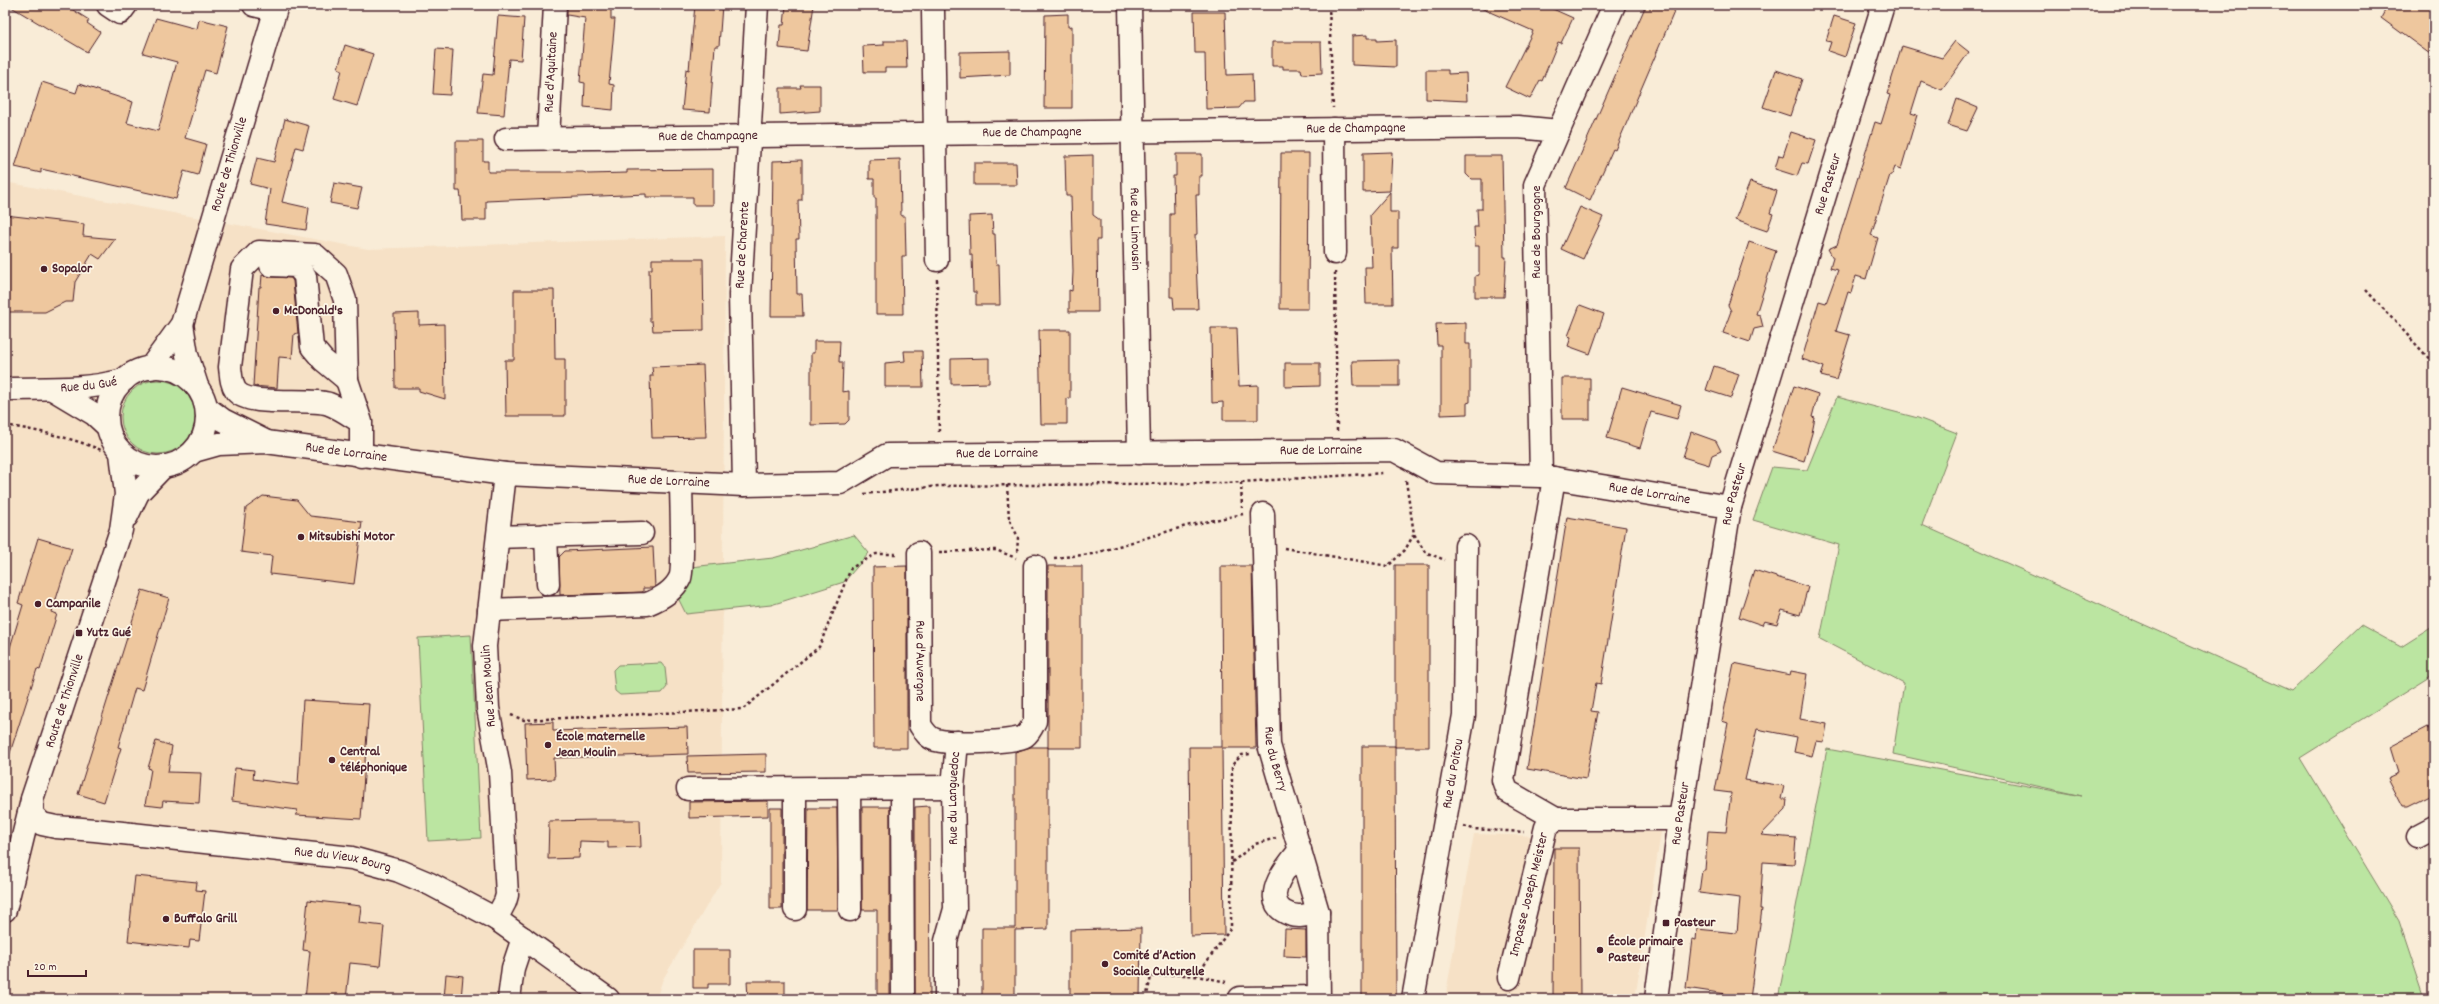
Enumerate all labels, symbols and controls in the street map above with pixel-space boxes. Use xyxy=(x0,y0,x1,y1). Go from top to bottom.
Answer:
street label: Rue d'Aquitaine xyxy=(539,31,564,113)
street label: Route de Thionville xyxy=(206,114,253,214)
street label: Rue de Champagne xyxy=(1306,118,1406,140)
street label: Rue de Champagne xyxy=(982,122,1082,143)
street label: Rue de Champagne xyxy=(658,126,758,147)
street label: Rue Pasteur xyxy=(1810,150,1847,218)
street label: Rue de Bourgogne xyxy=(1527,185,1547,279)
street label: Rue du Limousin xyxy=(1124,187,1145,271)
street label: Rue de Charente xyxy=(730,201,755,289)
place label: Sopalor xyxy=(52,259,93,279)
marker: Sopalor xyxy=(39,264,49,274)
place label: McDonald's xyxy=(284,301,343,321)
marker: McDonald's xyxy=(271,306,281,316)
street label: Rue du Gué xyxy=(60,372,119,398)
street label: Rue de Lorraine xyxy=(304,437,388,468)
street label: Rue de Lorraine xyxy=(1280,440,1362,461)
street label: Rue de Lorraine xyxy=(956,444,1038,464)
street label: Rue Pasteur xyxy=(1717,460,1753,527)
street label: Rue de Lorraine xyxy=(627,470,710,493)
street label: Rue de Lorraine xyxy=(1607,477,1692,510)
place label: Mitsubishi Motor xyxy=(309,527,395,547)
marker: Mitsubishi Motor xyxy=(296,532,306,542)
place label: Campanile xyxy=(46,594,101,614)
marker: Campanile xyxy=(33,599,43,609)
street label: Rue d'Auvergne xyxy=(909,620,930,702)
place label: Yutz Gué xyxy=(86,623,131,643)
marker: Yutz Gué xyxy=(74,628,84,638)
street label: Rue Jean Moulin xyxy=(476,644,502,728)
street label: Route de Thionville xyxy=(40,651,90,751)
street label: Rue du Berry xyxy=(1259,726,1292,795)
place label: École maternelle Jean Moulin xyxy=(556,727,645,763)
street label: Rue du Poitou xyxy=(1437,737,1470,810)
marker: École maternelle Jean Moulin xyxy=(543,740,553,750)
place label: Central téléphonique xyxy=(340,742,407,778)
street label: Rue du Languedoc xyxy=(943,750,966,845)
marker: Central téléphonique xyxy=(327,755,337,765)
street label: Rue Pasteur xyxy=(1667,780,1696,847)
street label: Impasse Joseph Meister xyxy=(1505,830,1555,959)
street label: Rue du Vieux Bourg xyxy=(293,842,393,878)
place label: Buffalo Grill xyxy=(174,909,238,929)
place label: Pasteur xyxy=(1674,913,1716,933)
marker: Buffalo Grill xyxy=(161,914,171,924)
marker: Pasteur xyxy=(1661,918,1671,928)
place label: École primaire Pasteur xyxy=(1608,932,1683,968)
marker: École primaire Pasteur xyxy=(1595,945,1605,955)
place label: Comité d’Action Sociale Culturelle xyxy=(1113,946,1205,982)
scale bar xyxy=(28,952,86,978)
text: 20 m xyxy=(34,959,57,976)
marker: Comité d’Action Sociale Culturelle xyxy=(1100,959,1110,969)

